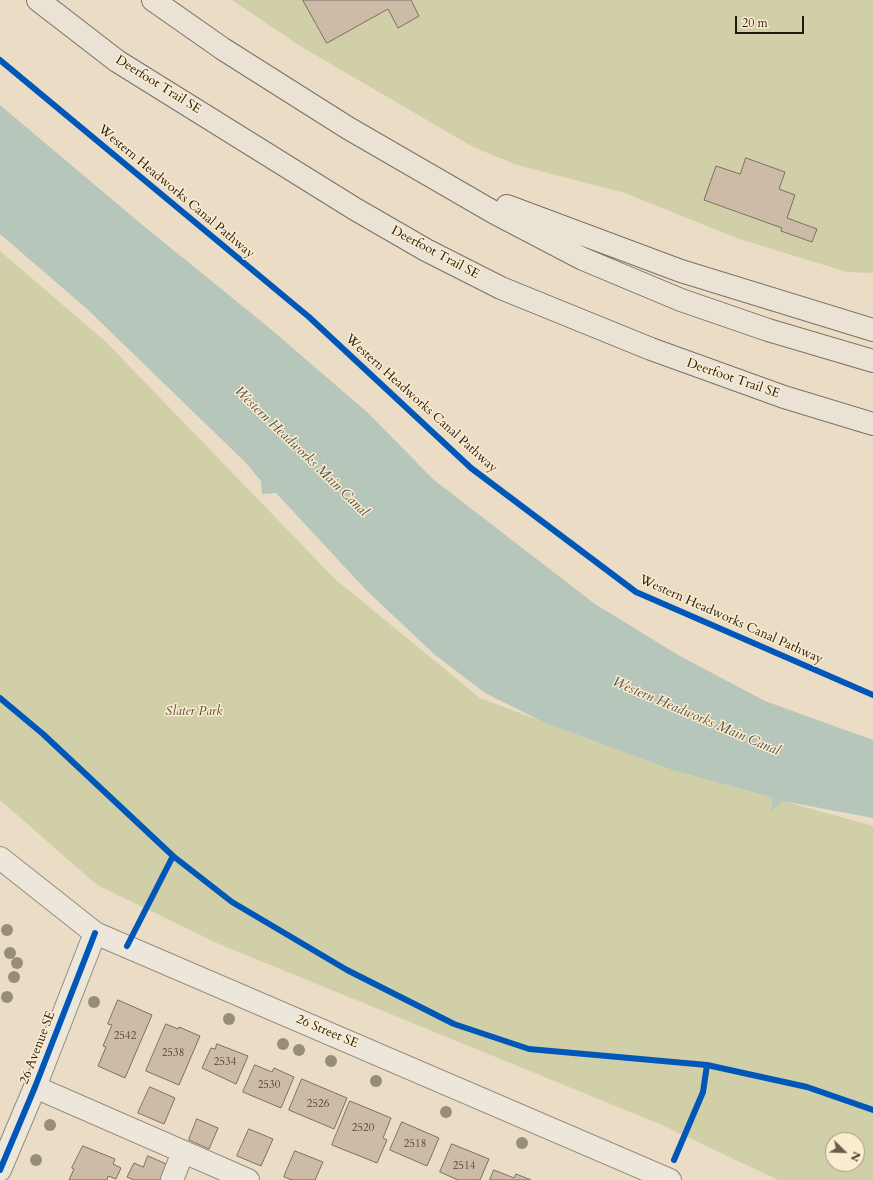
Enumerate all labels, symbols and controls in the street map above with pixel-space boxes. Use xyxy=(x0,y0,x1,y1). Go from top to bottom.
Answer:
scale bar xyxy=(737,8,806,34)
text: 20 m xyxy=(742,15,768,31)
street label: Deerfoot Trail SE xyxy=(112,53,204,117)
street label: Western Headworks Canal Pathway xyxy=(95,122,257,262)
street label: Deerfoot Trail SE xyxy=(388,223,482,283)
street label: Western Headworks Canal Pathway xyxy=(342,332,500,476)
street label: Deerfoot Trail SE xyxy=(684,356,782,402)
water label: Western Headworks Main Canal xyxy=(230,383,372,521)
street label: Western Headworks Canal Pathway xyxy=(637,572,825,668)
water label: Western Headworks Main Canal xyxy=(610,674,782,760)
park label: Slater Park xyxy=(165,704,223,720)
street label: 26 Avenue SE xyxy=(17,1009,59,1087)
street label: 26 Street SE xyxy=(294,1012,360,1052)
house number: 2542 xyxy=(114,1029,136,1043)
house number: 2538 xyxy=(162,1046,184,1060)
house number: 2534 xyxy=(214,1055,236,1069)
house number: 2530 xyxy=(258,1078,280,1092)
house number: 2526 xyxy=(307,1097,329,1111)
house number: 2520 xyxy=(352,1121,374,1135)
north arrow xyxy=(825,1132,865,1172)
house number: 2518 xyxy=(404,1137,426,1151)
text: N xyxy=(847,1149,864,1164)
house number: 2514 xyxy=(453,1159,475,1173)

